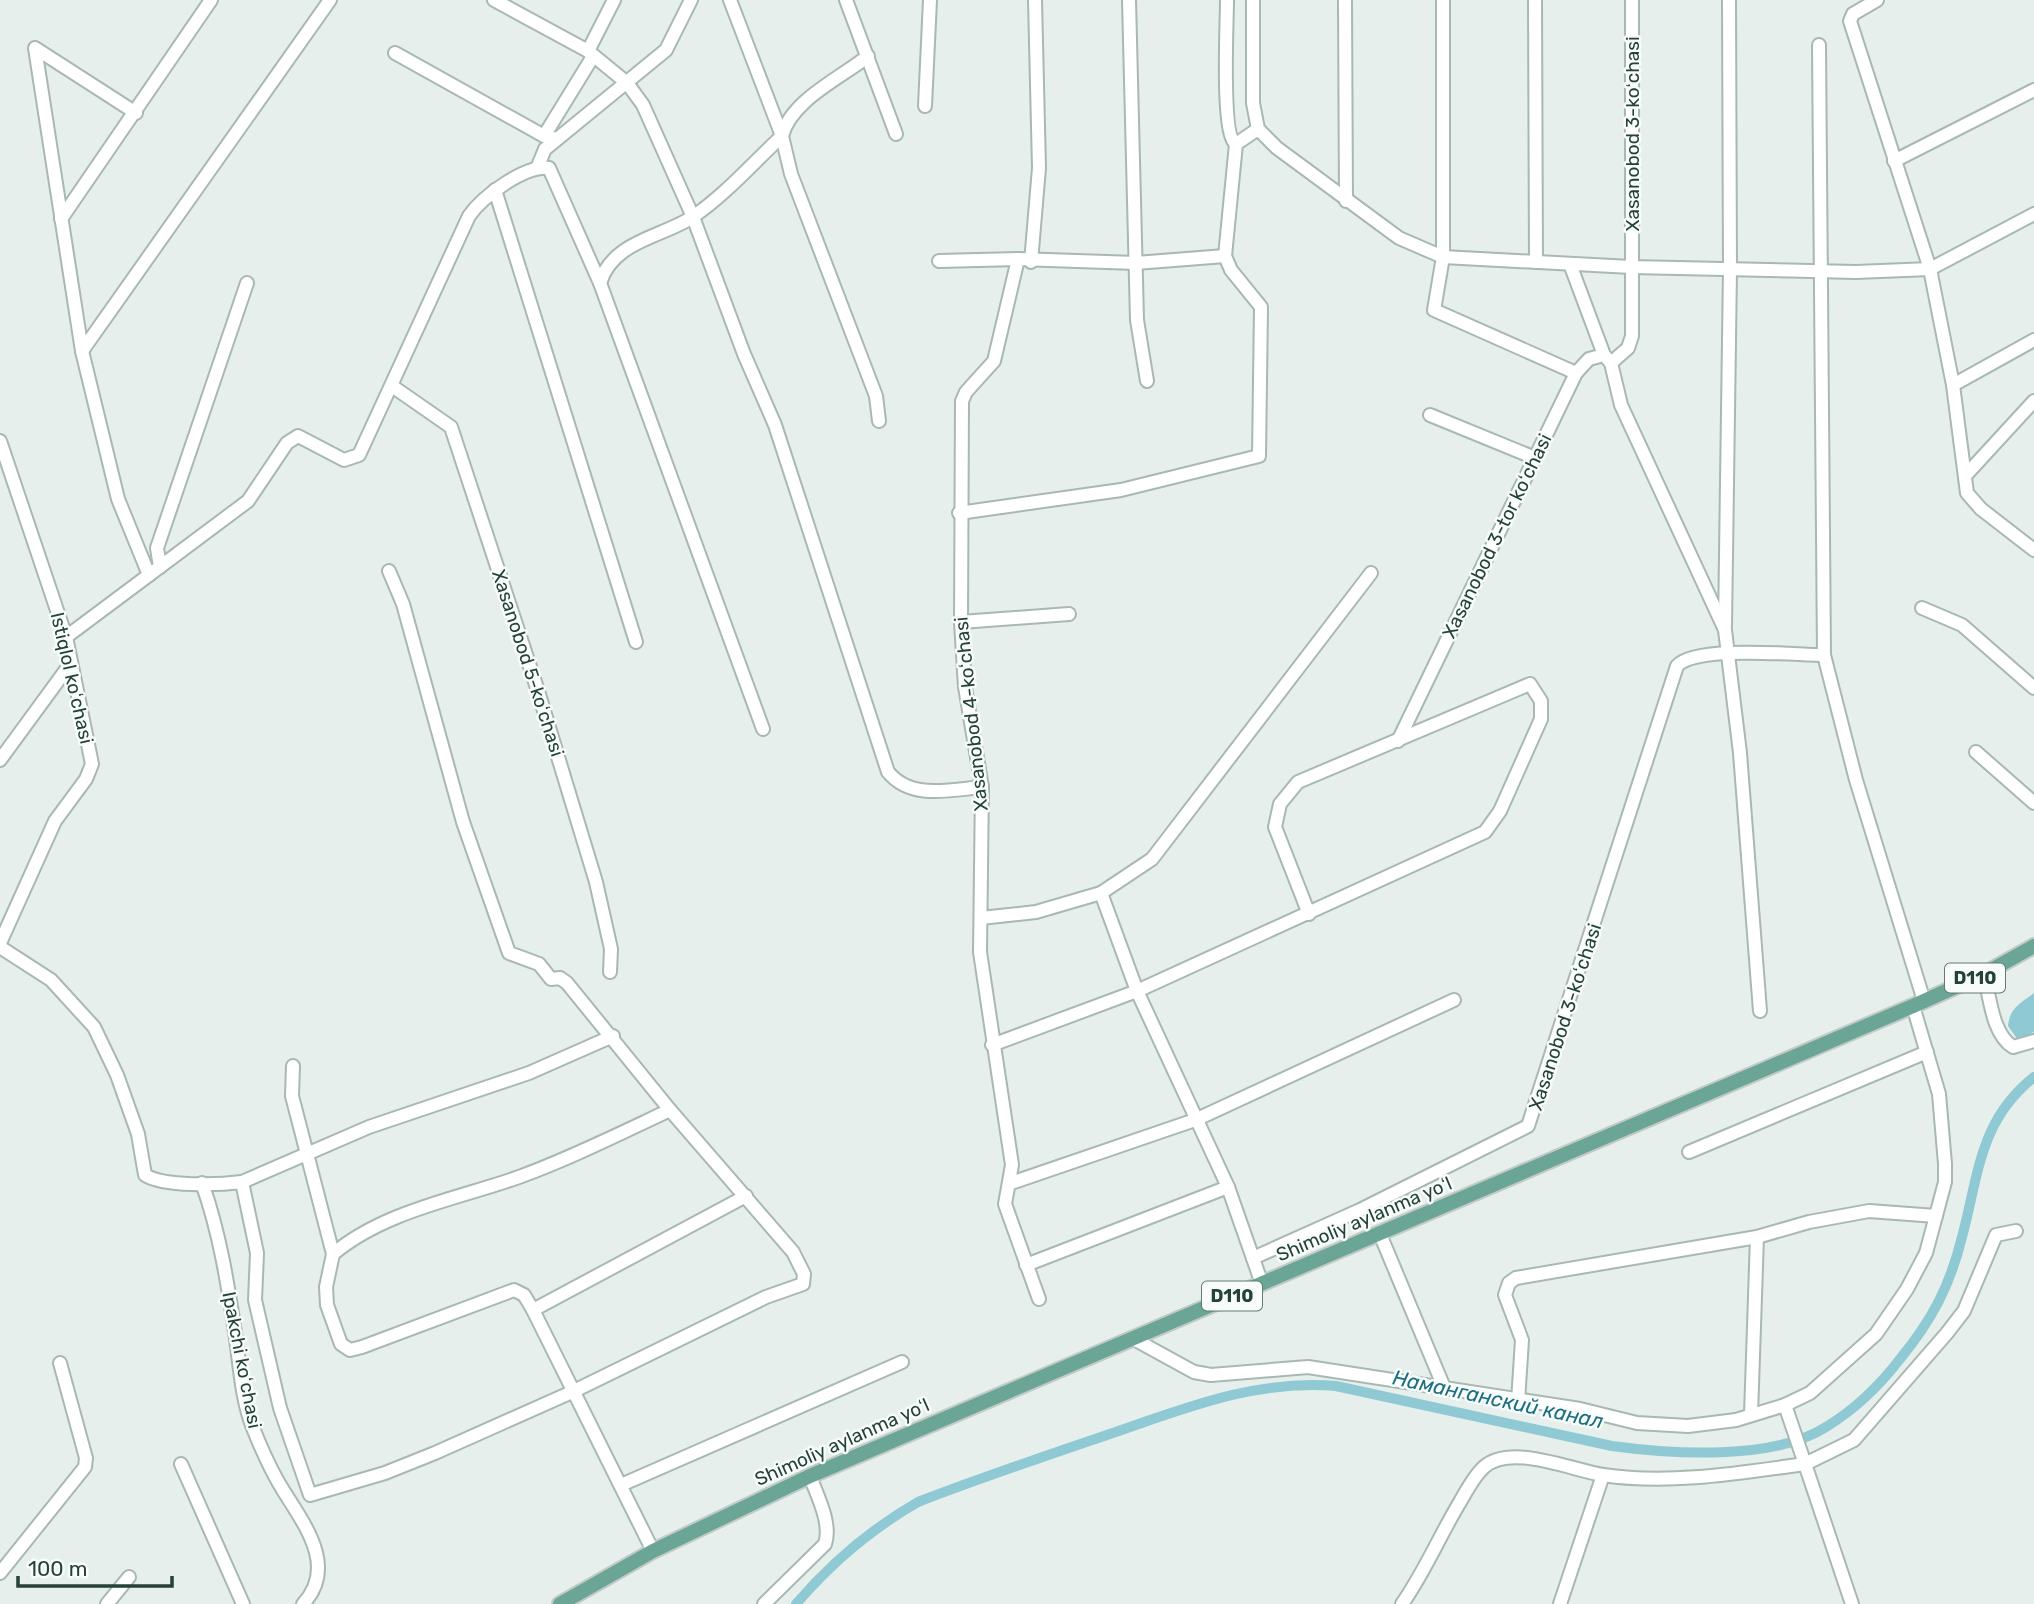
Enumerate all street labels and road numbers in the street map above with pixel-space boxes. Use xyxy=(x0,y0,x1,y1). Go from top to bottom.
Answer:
street label: Xasanobod 3-koʻchasi xyxy=(1621,36,1644,232)
street label: Xasanobod 3-tor koʻchasi xyxy=(1437,430,1557,642)
street label: Xasanobod 5-koʻchasi xyxy=(487,567,569,759)
street label: Istiqlol koʻchasi xyxy=(46,610,98,746)
street label: Xasanobod 4-koʻchasi xyxy=(949,616,993,812)
street label: Xasanobod 3-koʻchasi xyxy=(1524,921,1606,1113)
road number: D110 xyxy=(1945,964,2005,993)
street label: Shimoliy aylanma yoʻl xyxy=(1273,1172,1455,1266)
road number: D110 xyxy=(1202,1282,1262,1310)
street label: Ipakchi koʻchasi xyxy=(217,1290,267,1430)
street label: Shimoliy aylanma yoʻl xyxy=(751,1393,933,1491)

